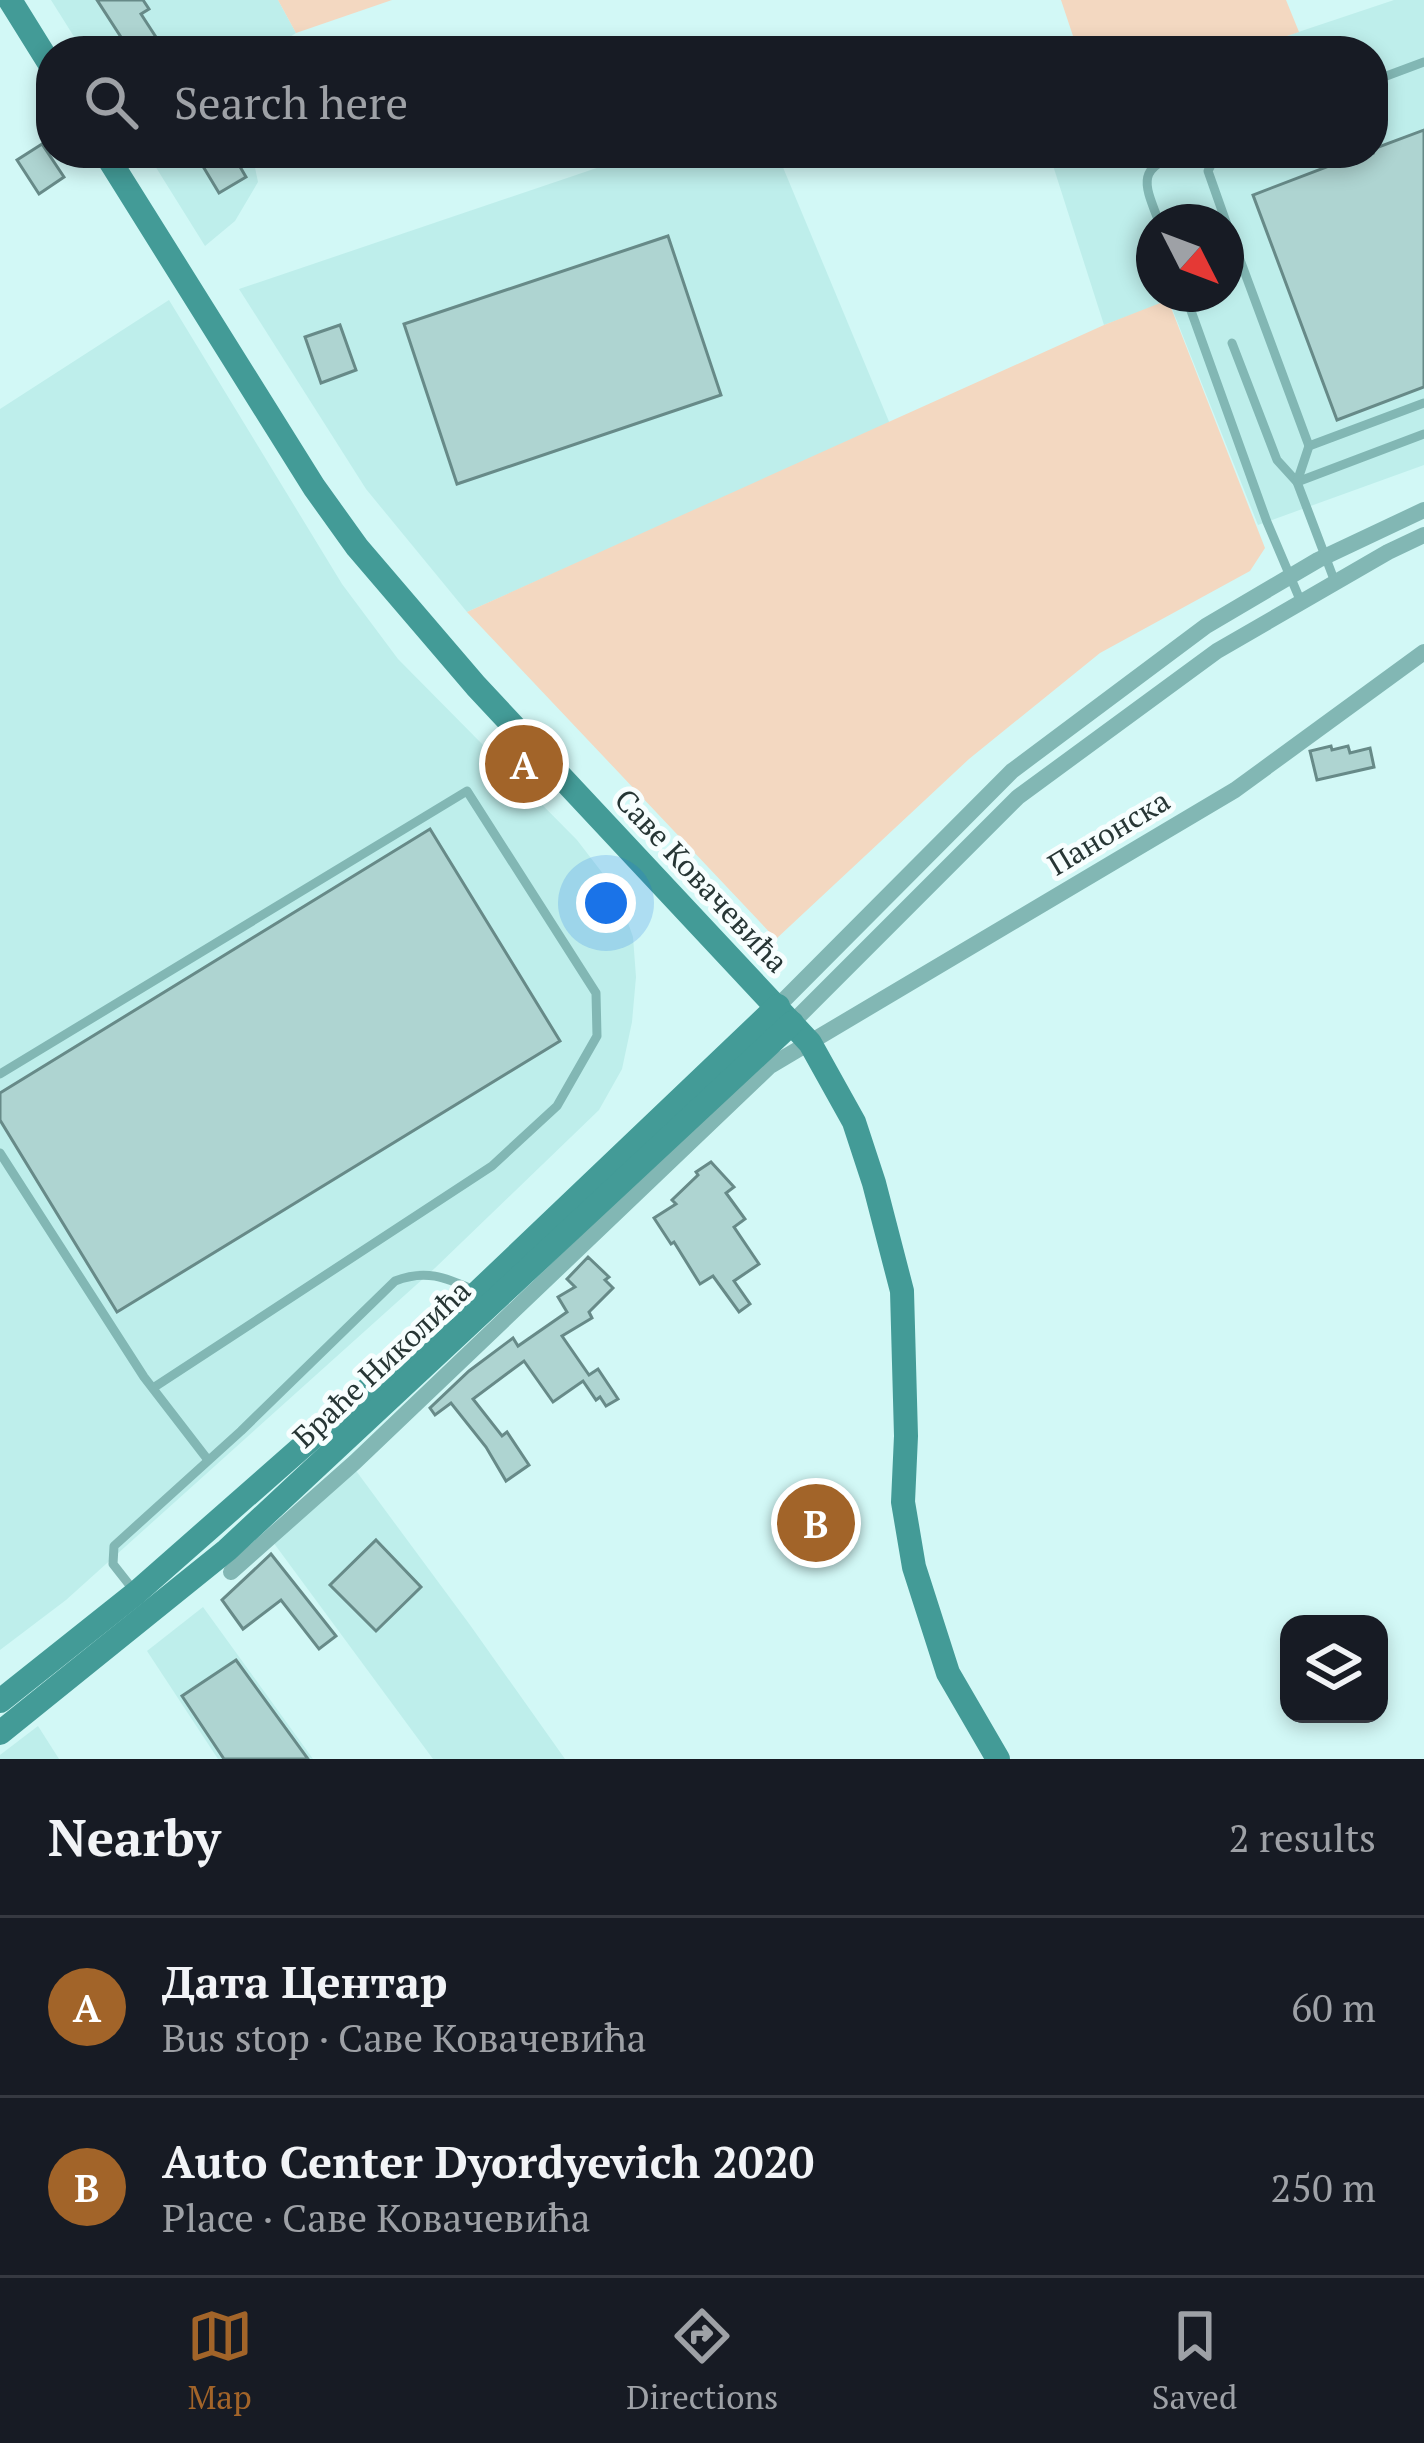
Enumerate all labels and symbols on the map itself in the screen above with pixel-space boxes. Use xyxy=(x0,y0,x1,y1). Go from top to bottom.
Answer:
north arrow xyxy=(1136,204,1244,312)
pin: A xyxy=(485,719,563,809)
street label: Саве Ковачевића xyxy=(606,780,797,981)
street label: Панонска xyxy=(1040,780,1177,884)
your location xyxy=(576,873,636,933)
street label: Браће Николића xyxy=(284,1270,479,1456)
pin: B xyxy=(777,1478,855,1568)

